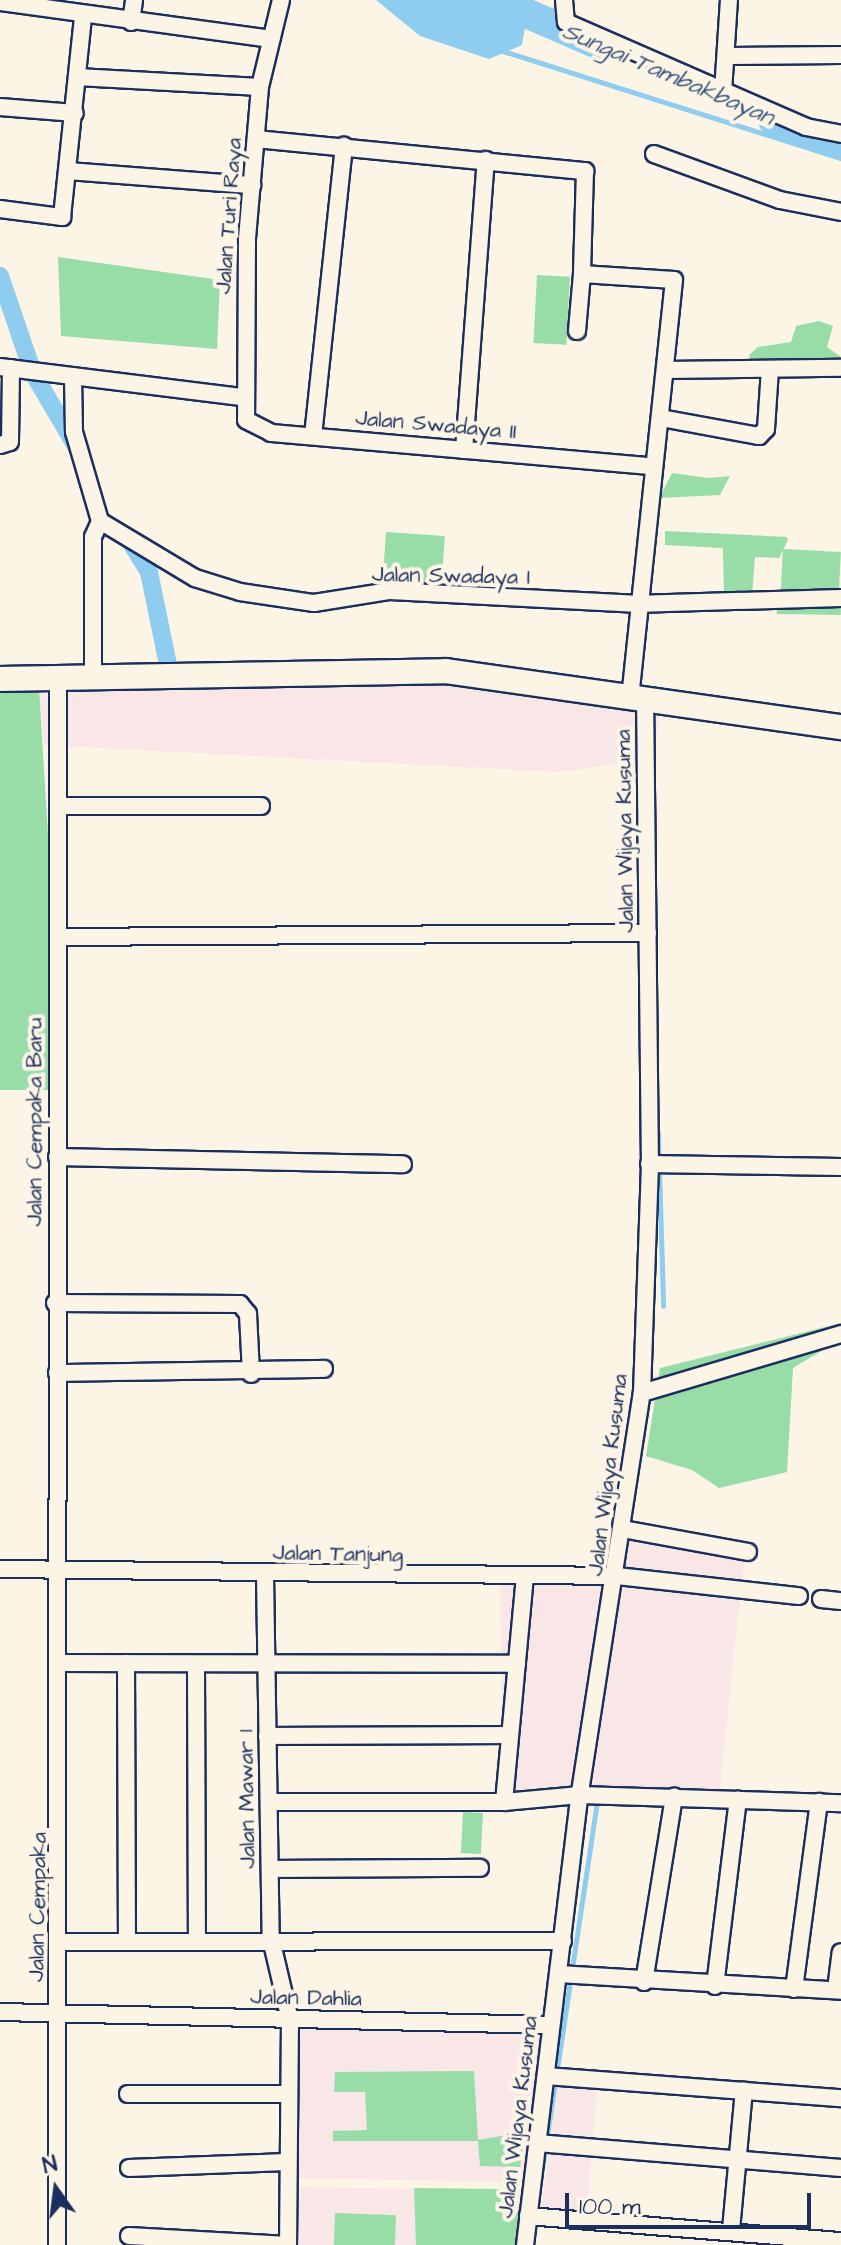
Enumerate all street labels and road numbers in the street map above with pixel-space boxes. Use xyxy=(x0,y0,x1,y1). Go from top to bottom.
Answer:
street label: Jalan Turi Raya xyxy=(210,137,248,295)
street label: Jalan Swadaya II xyxy=(354,405,518,445)
street label: Jalan Swadaya I xyxy=(372,561,530,591)
street label: Jalan Wijaya Kusuma xyxy=(610,729,640,933)
street label: Jalan Cempaka Baru xyxy=(22,1018,48,1226)
street label: Jalan Wijaya Kusuma xyxy=(582,1372,634,1578)
street label: Jalan Tanjung xyxy=(272,1540,404,1568)
street label: Jalan Mawar 1 xyxy=(233,1729,261,1869)
street label: Jalan Cempaka xyxy=(23,1832,53,1982)
street label: Jalan Dahlia xyxy=(250,1984,362,2012)
street label: Jalan Wijaya Kusuma xyxy=(492,2014,544,2220)

